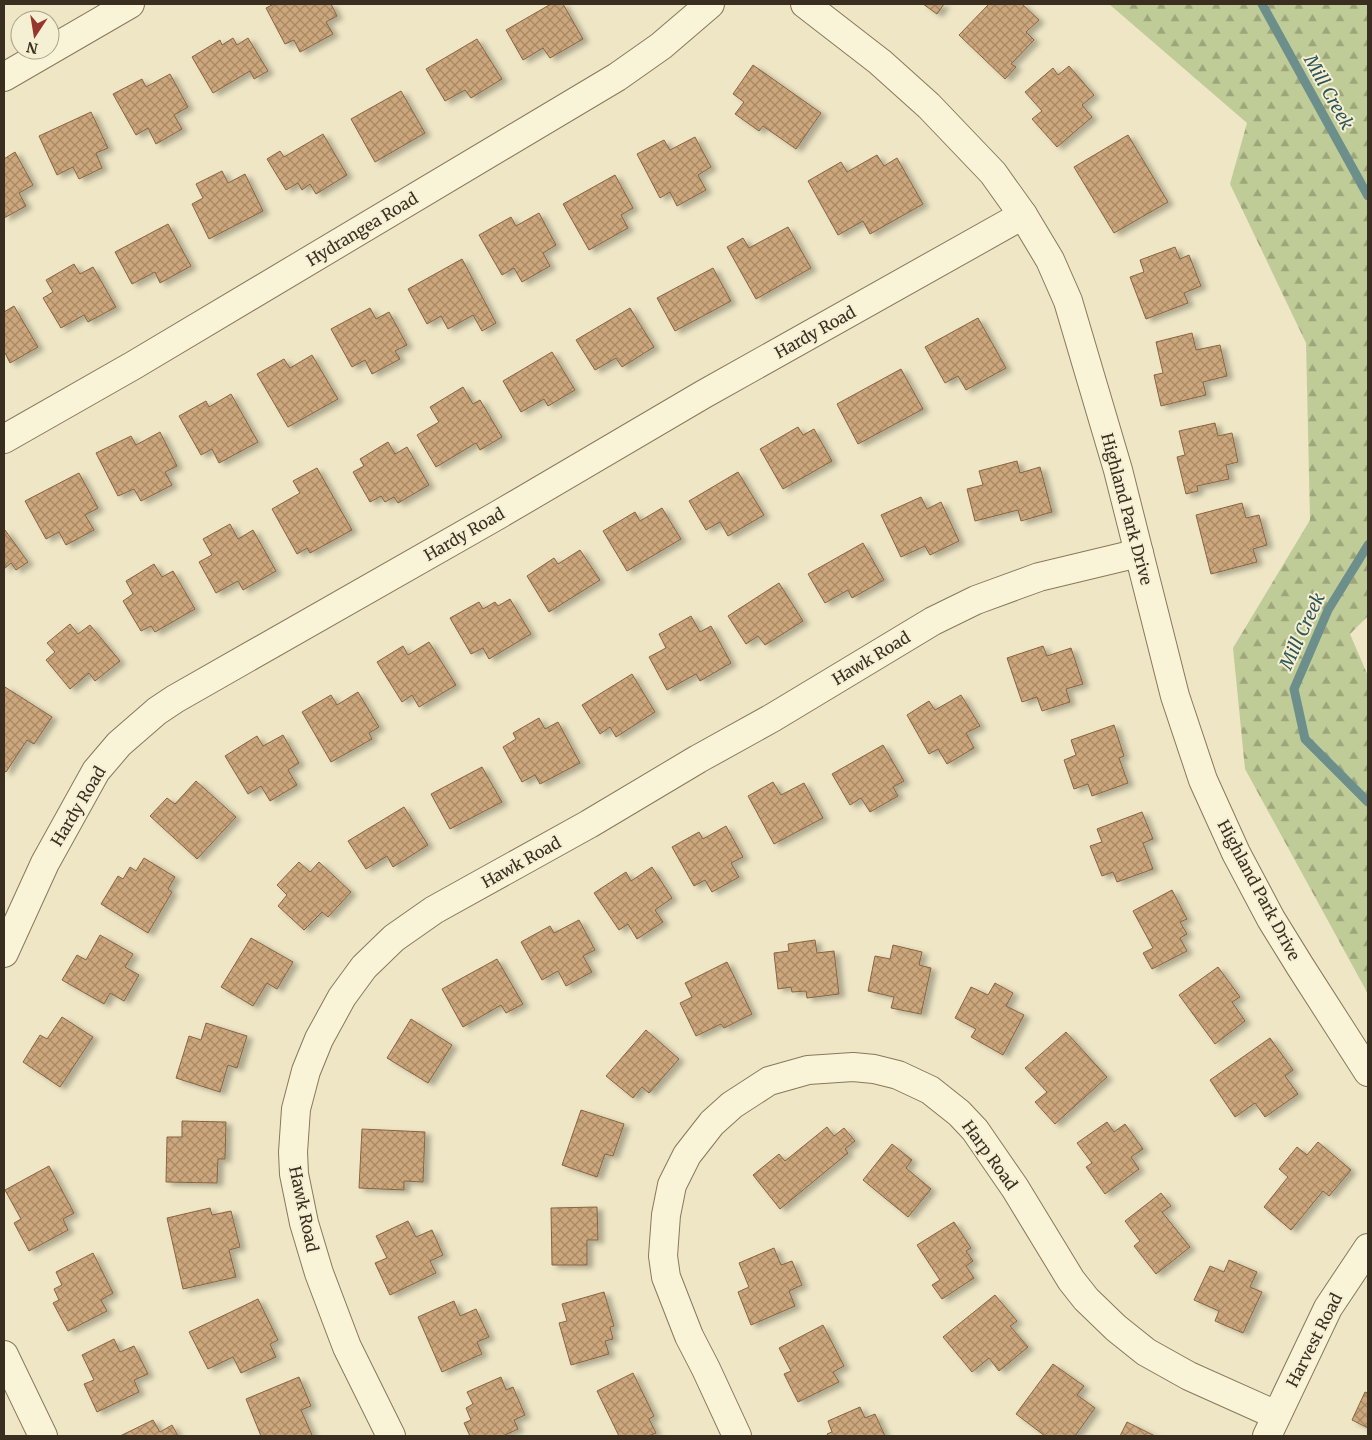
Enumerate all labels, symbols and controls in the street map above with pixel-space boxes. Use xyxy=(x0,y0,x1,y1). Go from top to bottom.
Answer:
north arrow xyxy=(10,10,60,60)
text: N xyxy=(25,38,40,58)
water label: Mill Creek xyxy=(1299,50,1359,134)
street label: Hydrangea Road xyxy=(303,188,422,270)
street label: Hardy Road xyxy=(771,301,859,362)
street label: Highland Park Drive xyxy=(1097,431,1157,587)
street label: Hardy Road xyxy=(420,503,508,565)
water label: Mill Creek xyxy=(1274,589,1330,674)
street label: Hawk Road xyxy=(828,627,914,689)
street label: Hardy Road xyxy=(46,762,110,850)
street label: Highland Park Drive xyxy=(1213,816,1305,964)
street label: Hawk Road xyxy=(478,832,564,892)
street label: Harp Road xyxy=(958,1116,1022,1194)
street label: Hawk Road xyxy=(285,1164,323,1254)
street label: Harvest Road xyxy=(1282,1289,1346,1390)

